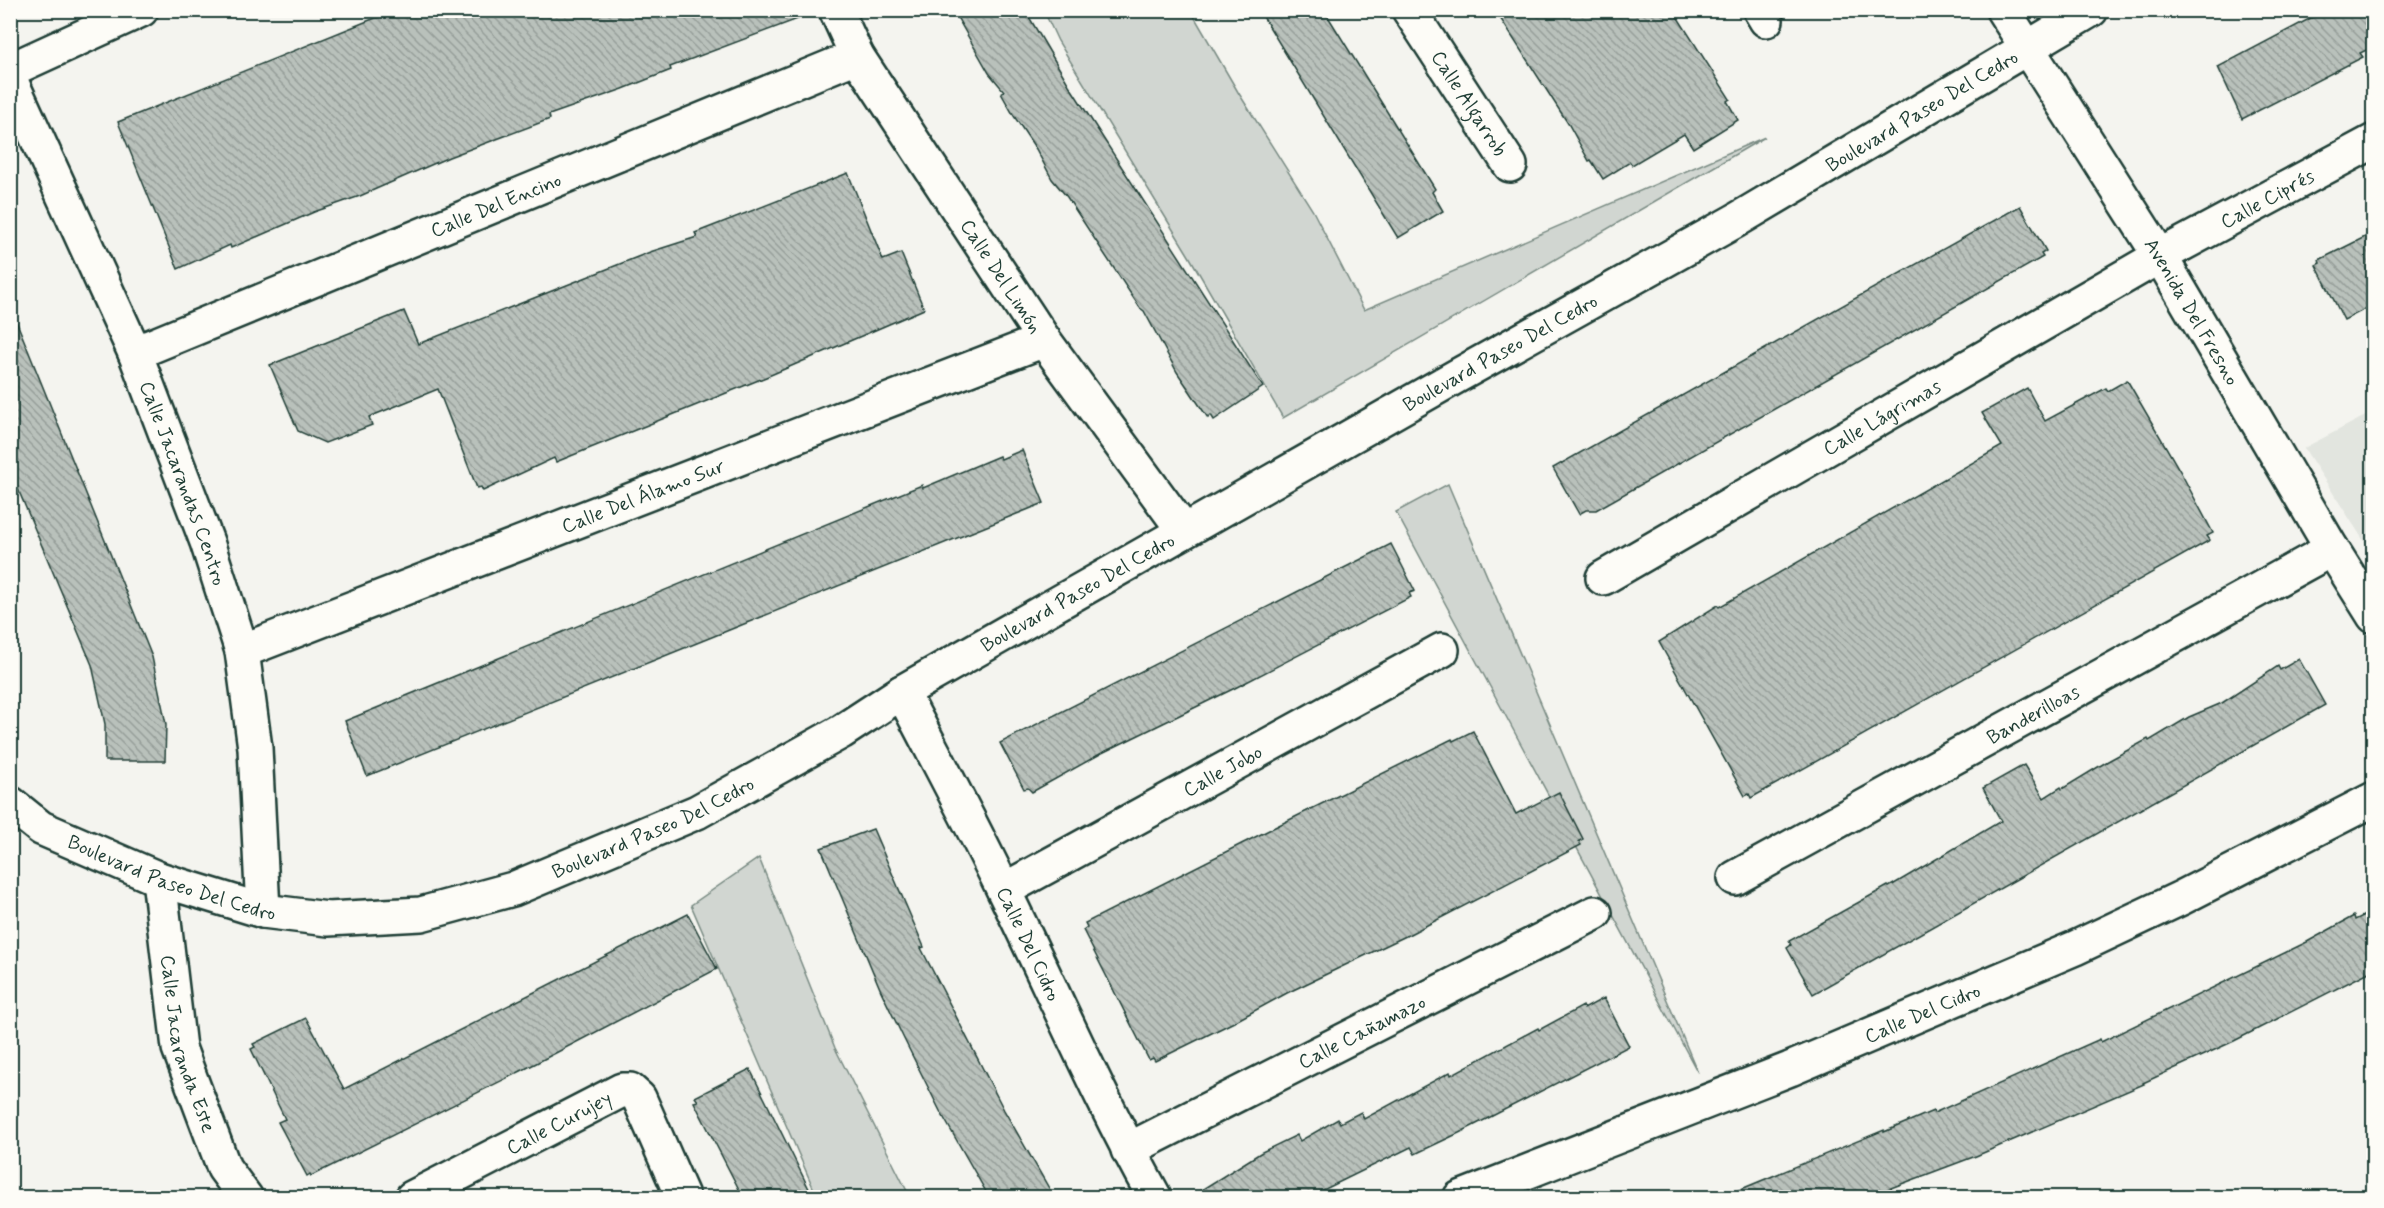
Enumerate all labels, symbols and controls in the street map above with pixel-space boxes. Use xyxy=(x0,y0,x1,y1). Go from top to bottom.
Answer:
street label: Boulevard Paseo Del Cedro xyxy=(1821,44,2024,179)
street label: Calle Algarrob xyxy=(1424,46,1513,162)
street label: Calle Ciprés xyxy=(2216,163,2320,236)
street label: Calle Del Encino xyxy=(427,167,566,245)
street label: Calle Del Limón xyxy=(953,214,1048,339)
street label: Avenida Del Fresno xyxy=(2137,233,2245,391)
street label: Boulevard Paseo Del Cedro xyxy=(1398,288,1603,419)
street label: Calle Lágrimas xyxy=(1819,373,1947,463)
street label: Calle Jacarandas Centro xyxy=(132,378,232,589)
street label: Calle Del Álamo Sur xyxy=(558,453,729,541)
street label: Boulevard Paseo Del Cedro xyxy=(976,527,1180,660)
street label: Banderilloas xyxy=(1982,679,2085,752)
street label: Calle Jobo xyxy=(1179,739,1268,804)
street label: Boulevard Paseo Del Cedro xyxy=(548,771,759,886)
street label: Boulevard Paseo Del Cedro xyxy=(63,829,277,927)
street label: Calle Del Cidro xyxy=(989,883,1066,1006)
street label: Calle Jacaranda Este xyxy=(153,954,222,1137)
street label: Calle Del Cidro xyxy=(1861,978,1985,1051)
street label: Calle Cañamazo xyxy=(1294,989,1431,1076)
street label: Calle Curujey xyxy=(502,1085,617,1162)

